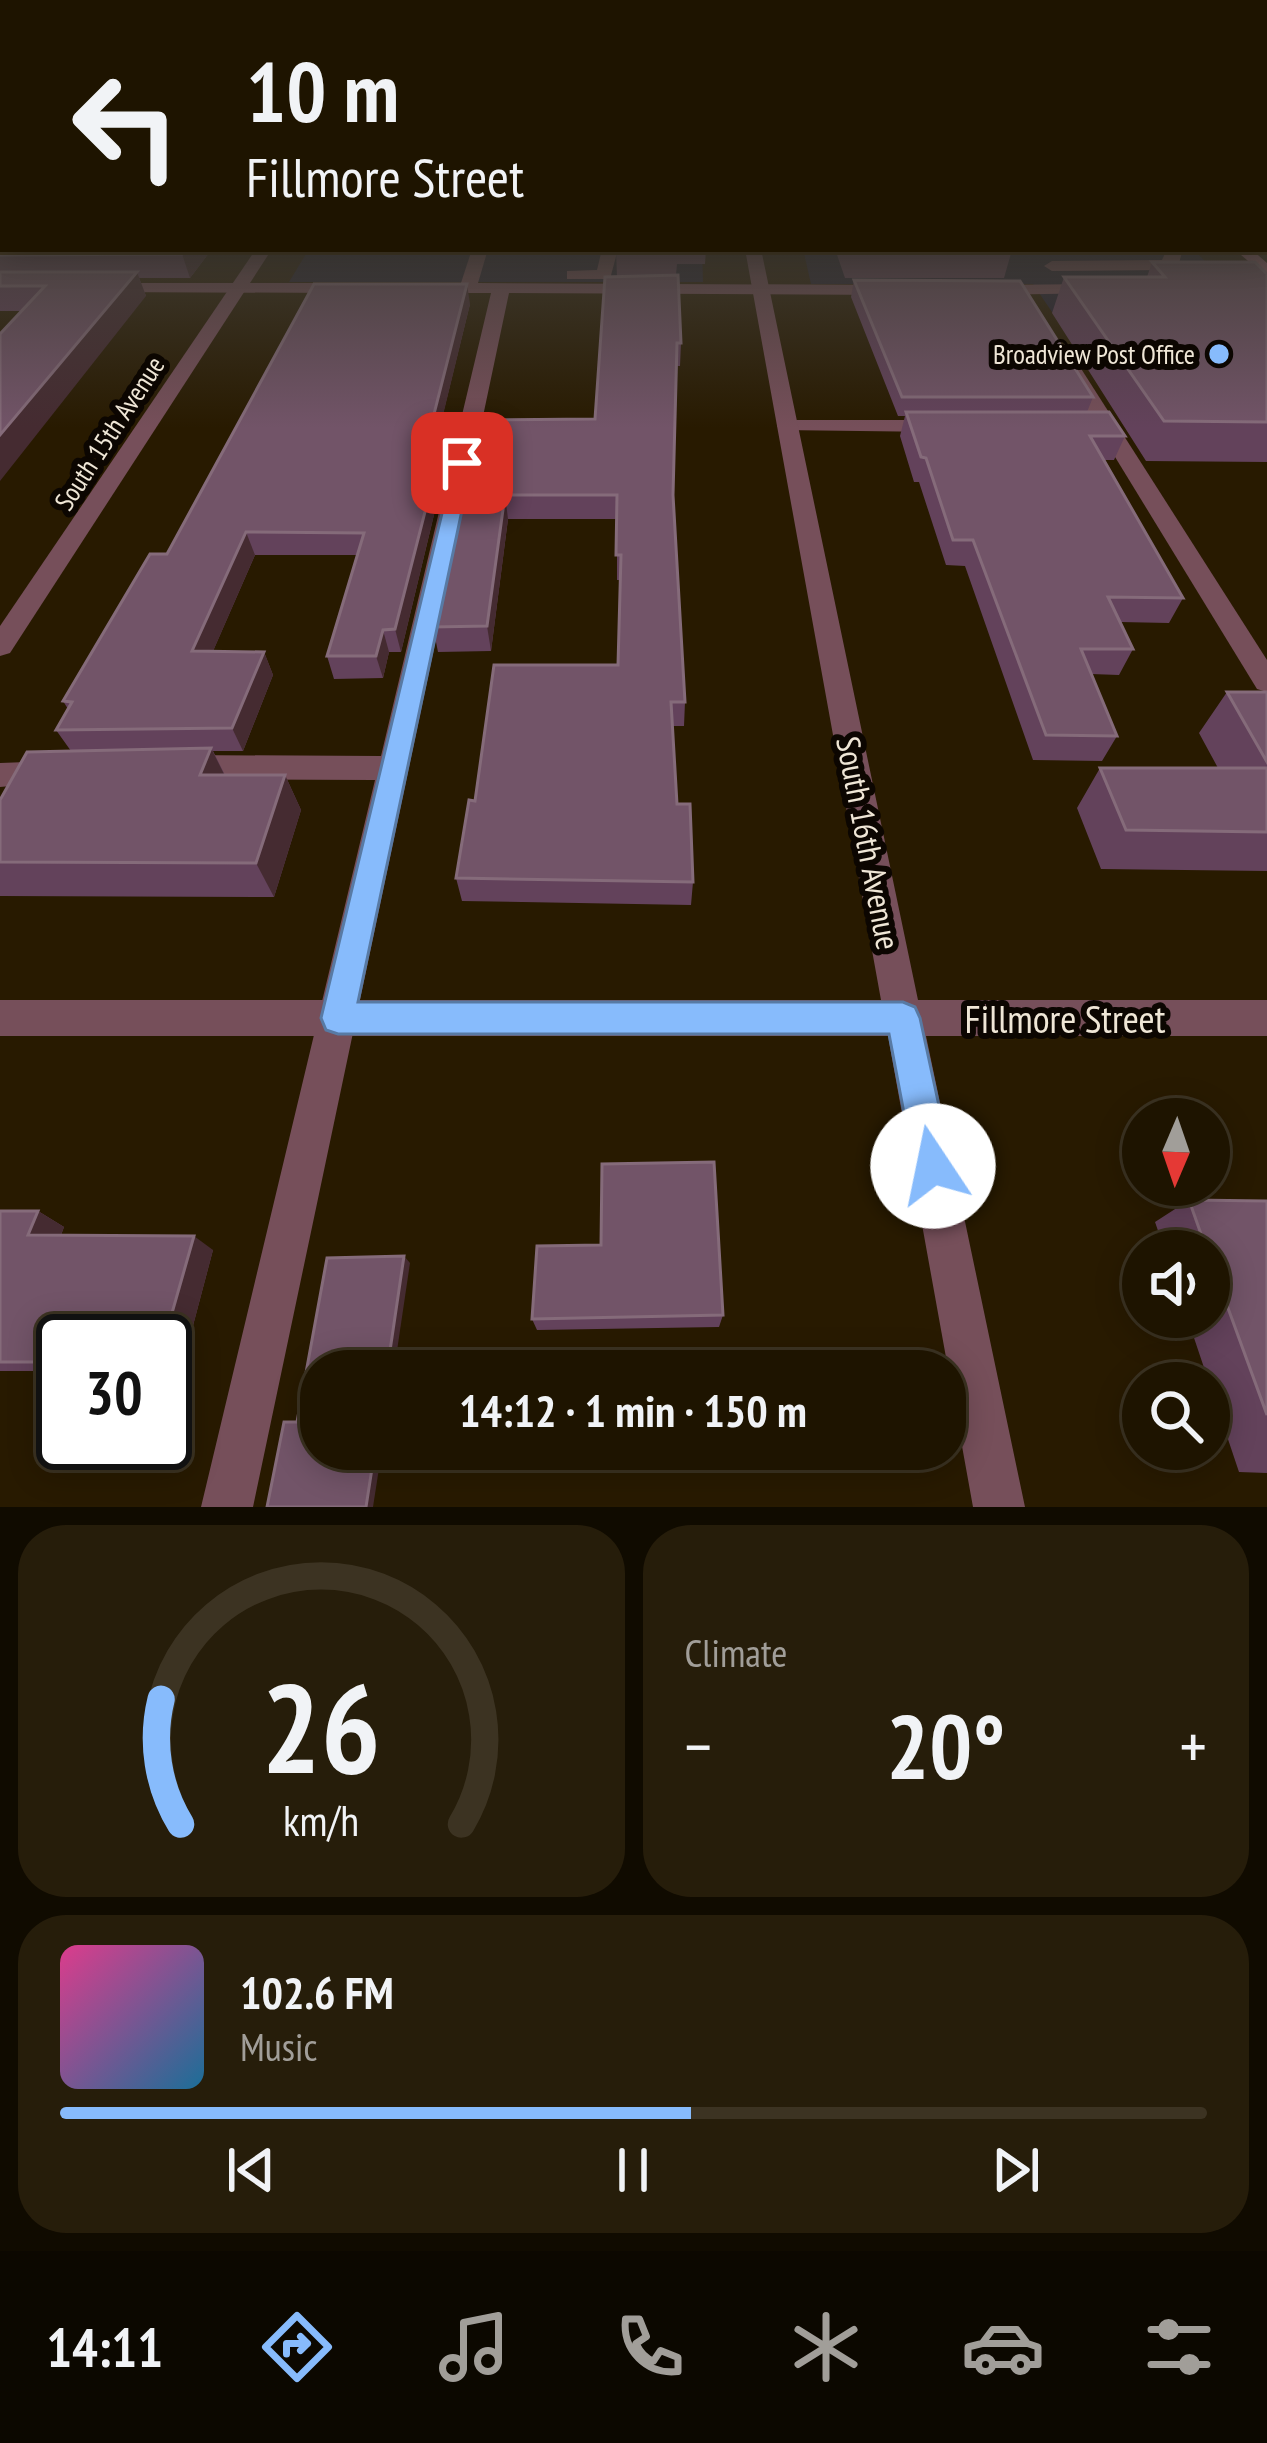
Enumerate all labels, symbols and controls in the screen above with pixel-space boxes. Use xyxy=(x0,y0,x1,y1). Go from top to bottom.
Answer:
text: 10 m xyxy=(246,36,399,145)
icon: left xyxy=(48,48,204,204)
text: Fillmore Street xyxy=(246,142,524,212)
place label: Broadview Post Office xyxy=(993,337,1195,371)
marker: Broadview Post Office xyxy=(1206,341,1232,367)
street label: South 15th Avenue xyxy=(47,350,171,516)
pin xyxy=(411,412,513,514)
icon: arrive xyxy=(429,430,495,496)
street label: South 16th Avenue xyxy=(827,733,911,953)
street label: Fillmore Street xyxy=(965,993,1166,1044)
north arrow xyxy=(1122,1098,1230,1206)
map controls xyxy=(1122,1098,1230,1470)
position arrow xyxy=(870,1103,996,1229)
button: sound xyxy=(1122,1230,1230,1338)
speed limit sign: 30 xyxy=(36,1314,192,1470)
button: search xyxy=(1122,1362,1230,1470)
text: 14:12 · 1 min · 150 m xyxy=(459,1381,807,1439)
text: Climate xyxy=(685,1627,787,1678)
text: 26 xyxy=(262,1646,381,1807)
text: 20° xyxy=(886,1687,1005,1804)
text: − xyxy=(685,1703,712,1788)
text: + xyxy=(1180,1703,1207,1788)
text: km/h xyxy=(283,1792,359,1848)
text: 102.6 FM xyxy=(240,1963,394,2021)
text: Music xyxy=(240,2021,317,2072)
icon: previous xyxy=(218,2137,284,2203)
icon: pause xyxy=(600,2137,666,2203)
icon: next xyxy=(983,2137,1049,2203)
icon: directions xyxy=(255,2305,339,2389)
icon: music xyxy=(432,2305,516,2389)
icon: phone xyxy=(608,2305,692,2389)
icon: climate xyxy=(784,2305,868,2389)
icon: car xyxy=(961,2305,1045,2389)
icon: filters xyxy=(1137,2305,1221,2389)
text: 14:11 xyxy=(46,2312,163,2382)

